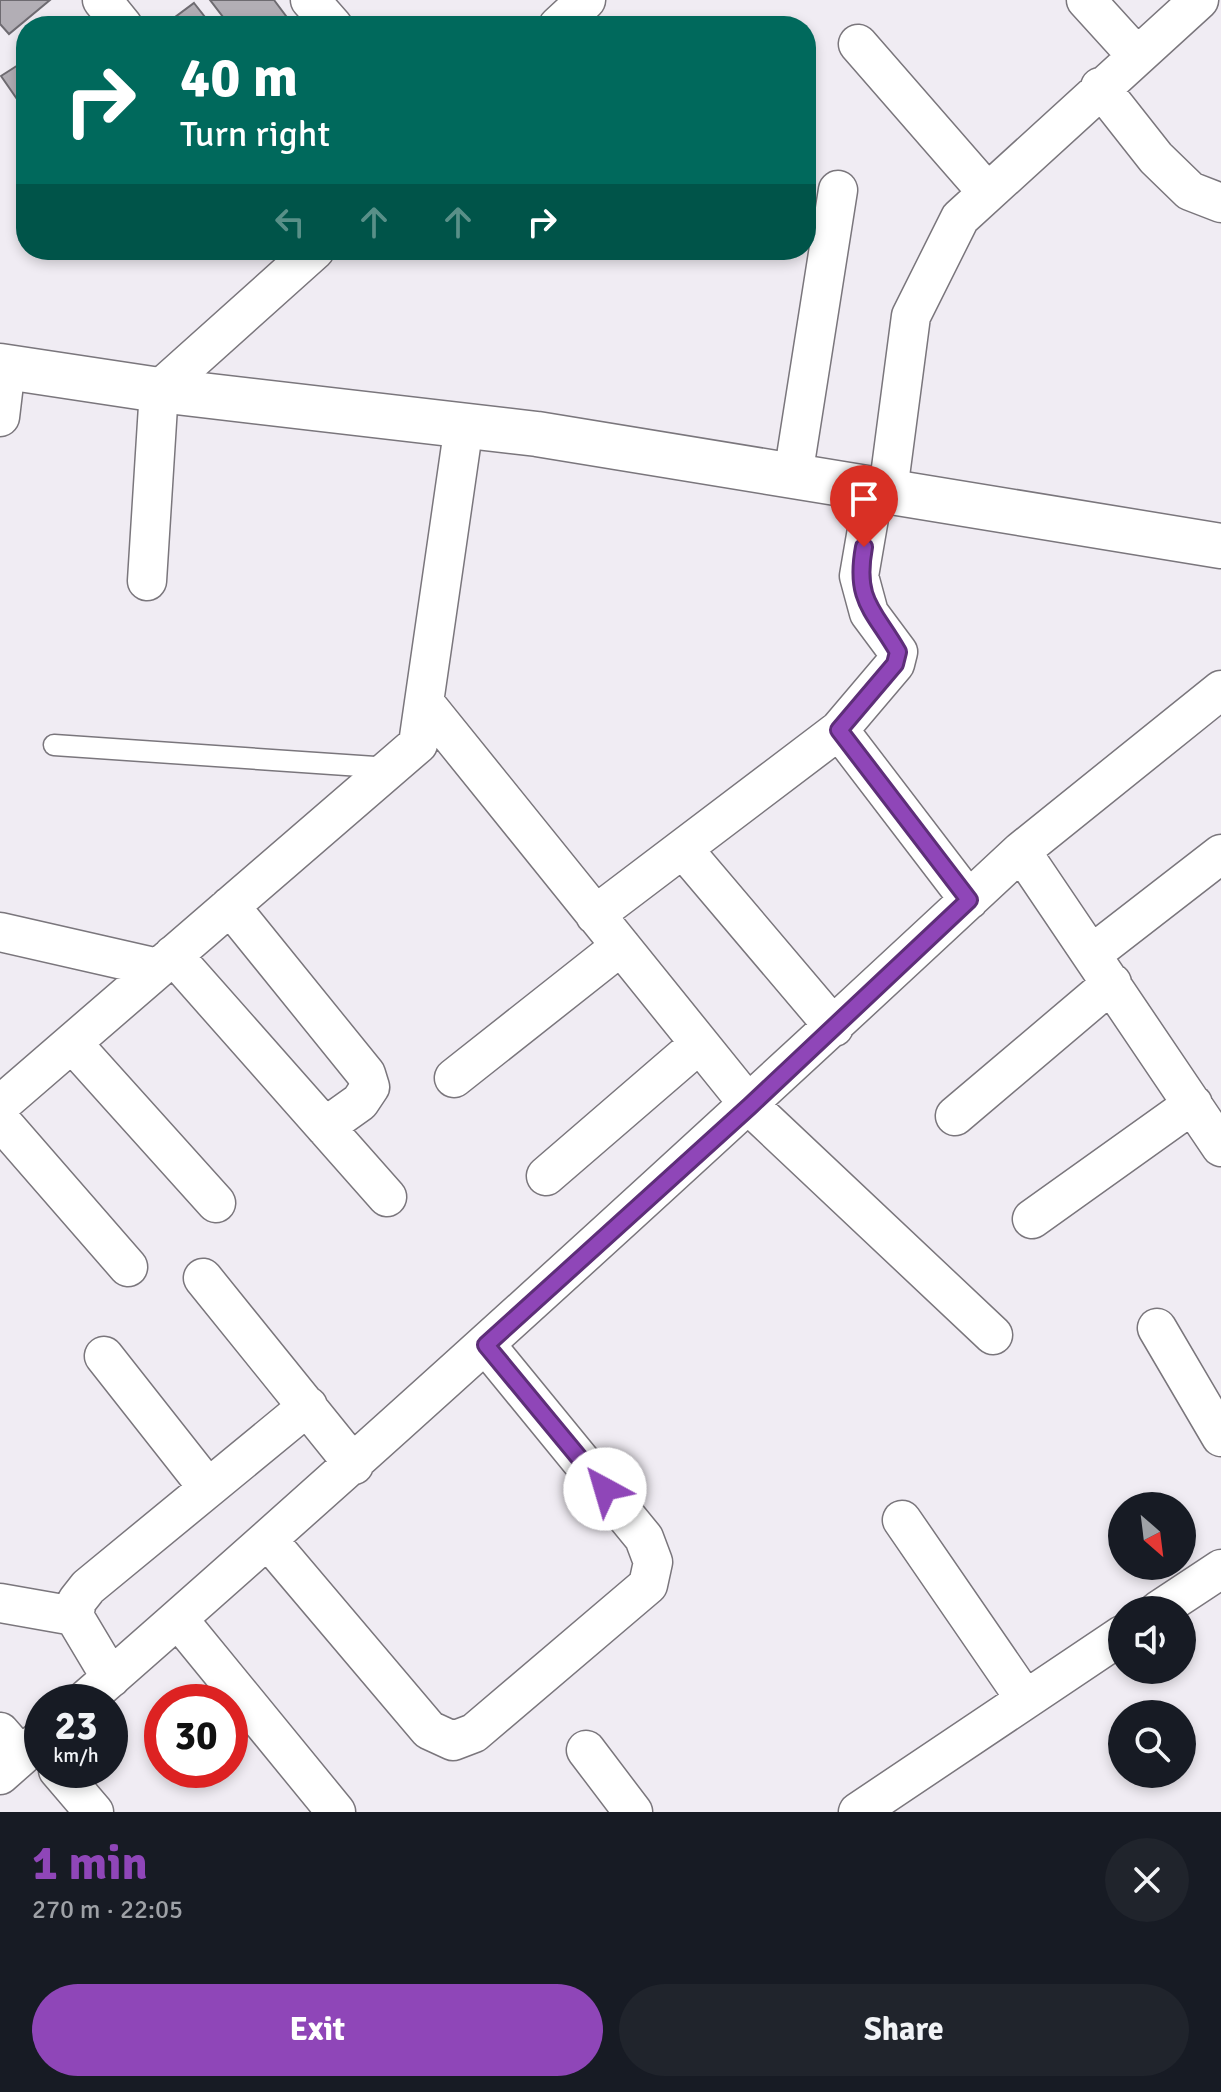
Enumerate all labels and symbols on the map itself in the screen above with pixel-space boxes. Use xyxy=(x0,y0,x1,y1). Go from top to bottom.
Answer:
pin xyxy=(830,465,898,547)
position arrow xyxy=(563,1447,647,1531)
north arrow xyxy=(1108,1492,1196,1580)
speed limit sign: 30 xyxy=(144,1684,248,1788)

